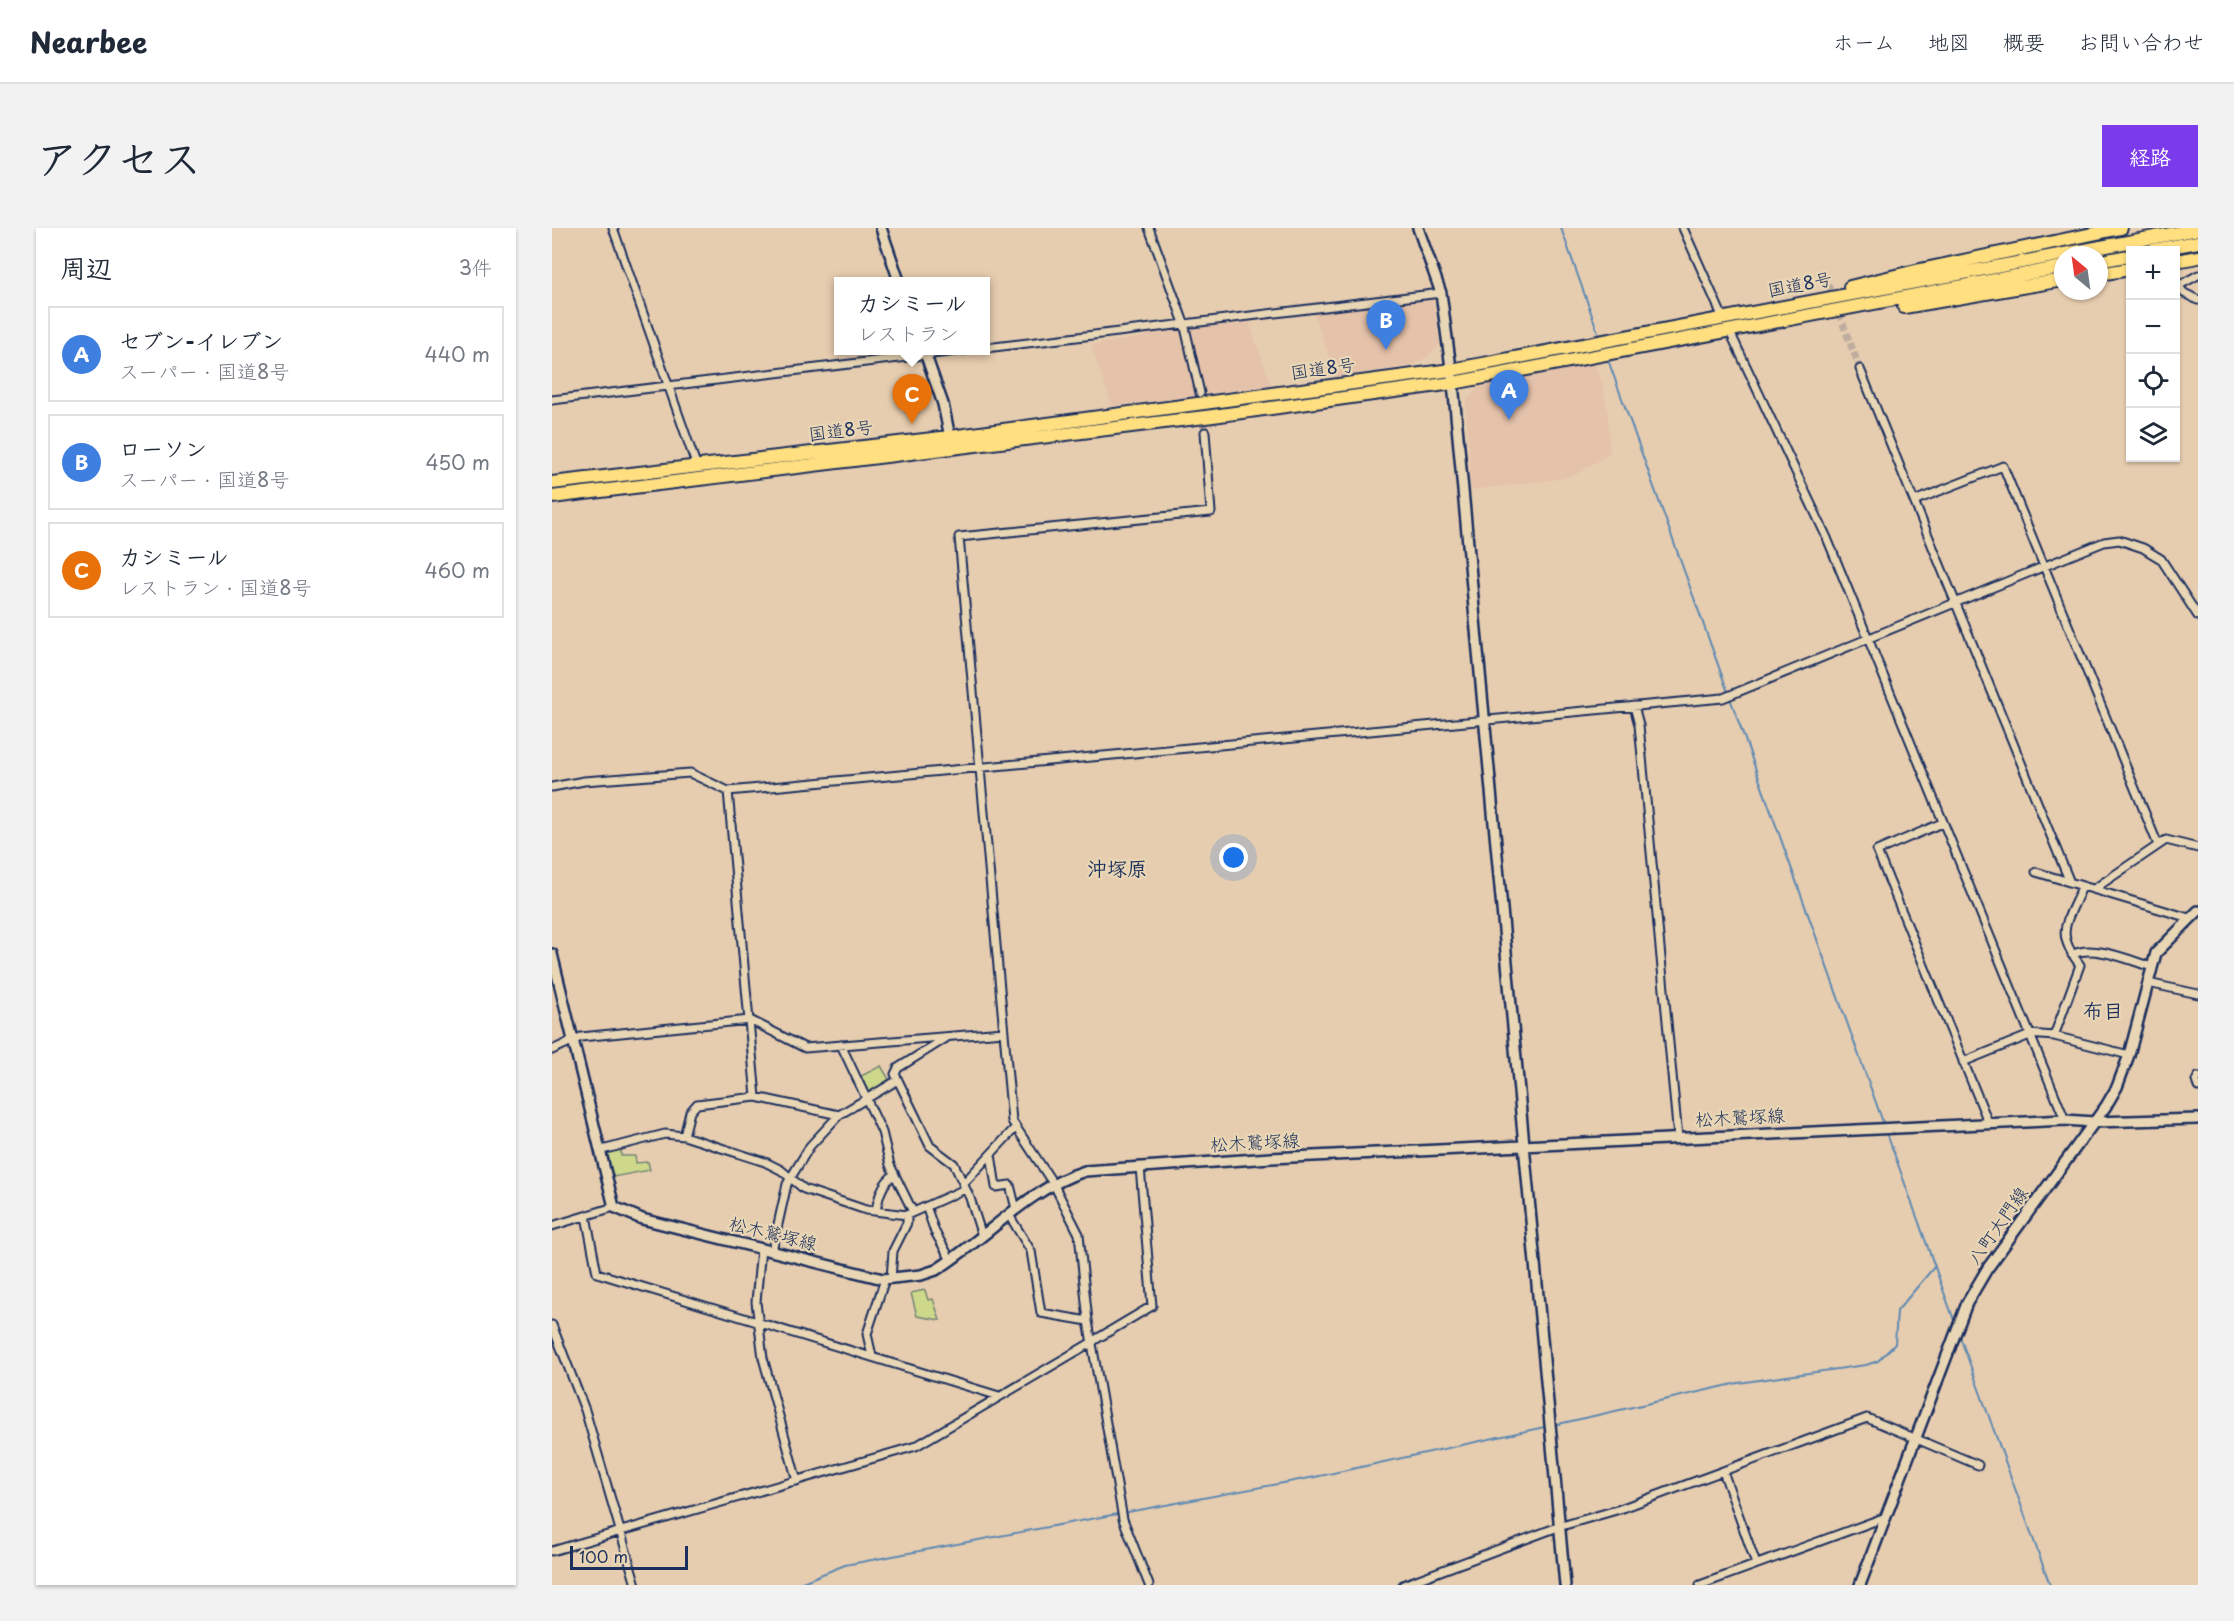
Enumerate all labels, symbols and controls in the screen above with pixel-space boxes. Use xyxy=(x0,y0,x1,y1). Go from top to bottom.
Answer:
text: Nearbee xyxy=(30,20,147,63)
text: ホーム xyxy=(1833,25,1895,57)
text: 地図 xyxy=(1928,25,1970,57)
text: 概要 xyxy=(2003,25,2045,57)
text: お問い合わせ xyxy=(2078,25,2204,57)
text: アクセス xyxy=(36,125,201,188)
button: 経路 xyxy=(2102,125,2198,187)
north arrow xyxy=(2054,246,2108,300)
map controls xyxy=(2126,246,2180,462)
button: + xyxy=(2126,246,2180,300)
text: 周辺 xyxy=(60,248,112,287)
text: 3件 xyxy=(459,252,492,282)
street label: 国道8号 xyxy=(1765,264,1834,303)
popup xyxy=(834,277,990,355)
text: カシミール xyxy=(857,285,967,318)
pin: B xyxy=(1366,300,1406,350)
button: − xyxy=(2126,300,2180,354)
text: レストラン xyxy=(857,318,959,348)
text: セブン-イレブン xyxy=(119,323,283,356)
text: A xyxy=(74,339,89,369)
text: 440 m xyxy=(425,339,490,369)
street label: 国道8号 xyxy=(1289,350,1357,385)
button: locate xyxy=(2126,354,2180,408)
text: スーパー · 国道8号 xyxy=(119,356,289,386)
pin: A xyxy=(1490,370,1528,420)
pin: C xyxy=(892,374,932,424)
button: layers xyxy=(2126,408,2180,462)
street label: 国道8号 xyxy=(807,412,875,447)
text: ローソン xyxy=(119,431,207,464)
text: B xyxy=(75,447,88,477)
text: 450 m xyxy=(425,447,490,477)
text: スーパー · 国道8号 xyxy=(119,464,289,494)
text: カシミール xyxy=(119,539,229,572)
text: C xyxy=(74,555,89,585)
text: 460 m xyxy=(424,555,490,585)
text: レストラン · 国道8号 xyxy=(119,572,312,602)
your location xyxy=(1219,843,1248,872)
district label: 沖塚原 xyxy=(1087,853,1147,883)
district label: 布目 xyxy=(2083,995,2123,1025)
street label: 松木鷲塚線 xyxy=(1694,1101,1786,1132)
street label: 松木鷲塚線 xyxy=(1209,1126,1301,1157)
street label: 八町大門線 xyxy=(1960,1181,2034,1270)
street label: 松木鷲塚線 xyxy=(726,1209,820,1257)
scale bar xyxy=(570,1543,688,1570)
text: 100 m xyxy=(579,1544,628,1568)

